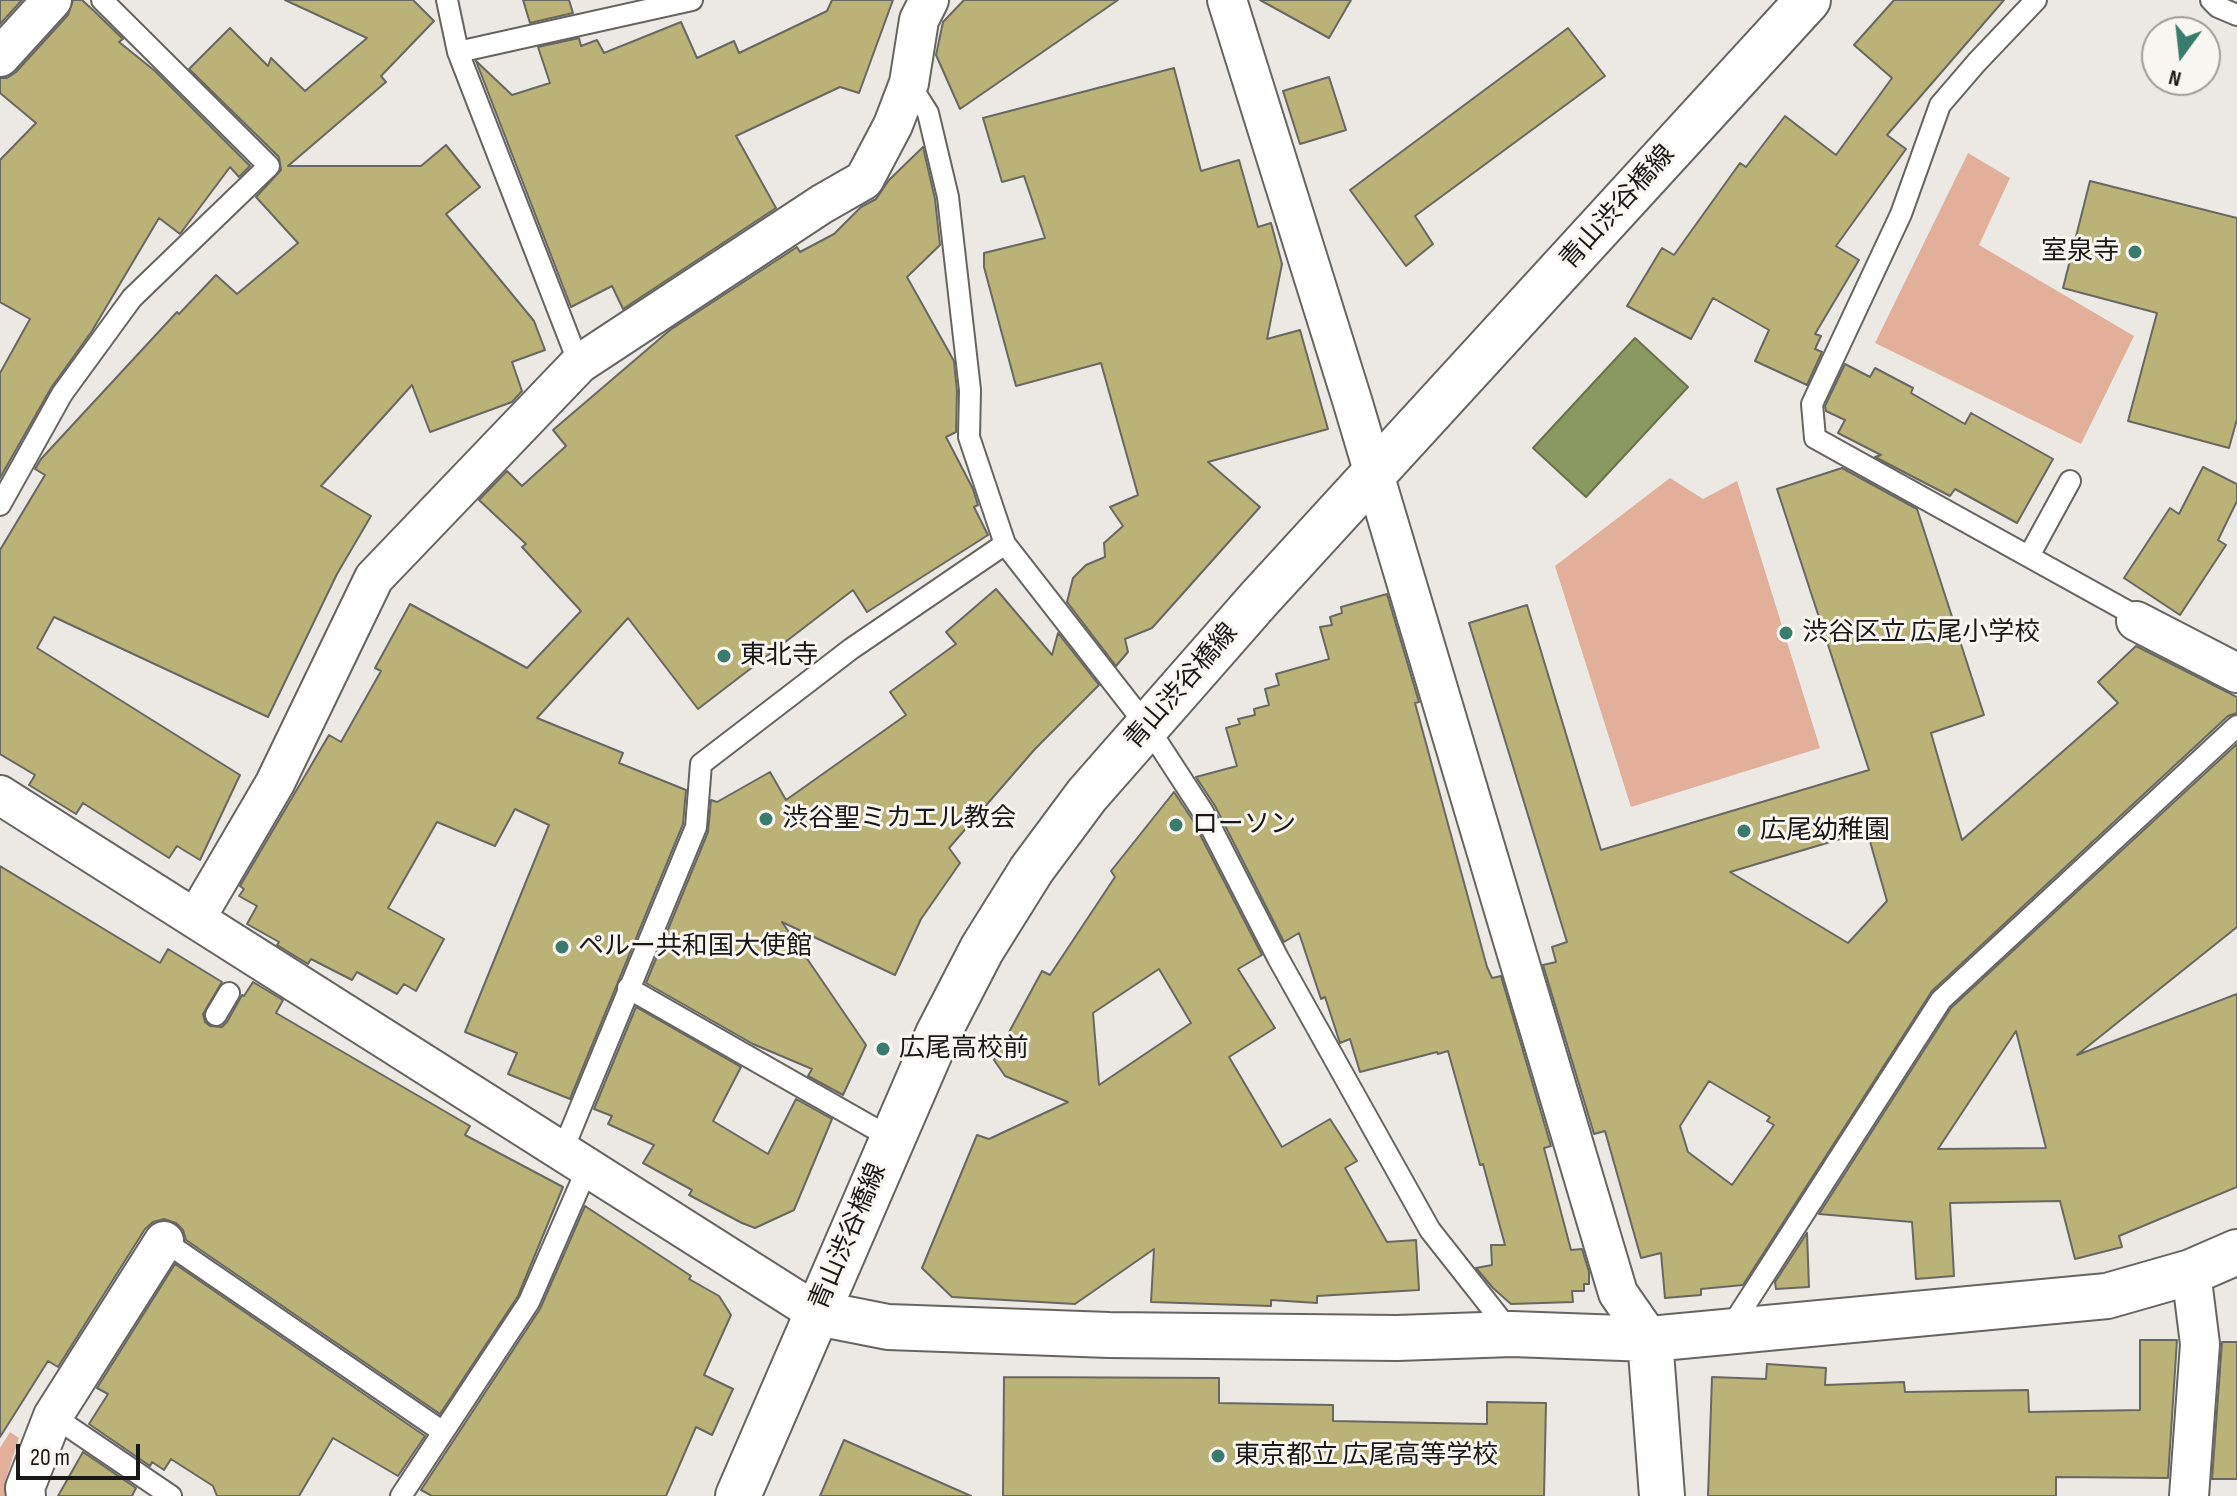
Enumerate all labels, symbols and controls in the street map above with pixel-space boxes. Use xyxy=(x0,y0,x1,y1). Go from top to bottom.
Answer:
north arrow xyxy=(2141,16,2221,96)
text: N xyxy=(2166,63,2184,92)
street label: 青山渋谷橋線 xyxy=(1554,140,1682,276)
place label: 室泉寺 xyxy=(2041,236,2119,268)
marker: 室泉寺 xyxy=(2126,243,2144,261)
place label: 渋谷区立 広尾小学校 xyxy=(1802,617,2040,649)
street label: 青山渋谷橋線 xyxy=(1119,618,1245,756)
marker: 渋谷区立 広尾小学校 xyxy=(1777,624,1795,642)
place label: 東北寺 xyxy=(740,640,818,672)
marker: 東北寺 xyxy=(715,647,733,665)
place label: 渋谷聖ミカエル教会 xyxy=(782,803,1016,835)
place label: ローソン xyxy=(1192,809,1296,841)
marker: 渋谷聖ミカエル教会 xyxy=(757,810,775,828)
place label: 広尾幼稚園 xyxy=(1760,815,1890,847)
marker: ローソン xyxy=(1167,816,1185,834)
marker: 広尾幼稚園 xyxy=(1735,822,1753,840)
place label: ペルー共和国大使館 xyxy=(578,931,812,963)
marker: ペルー共和国大使館 xyxy=(553,938,571,956)
place label: 広尾高校前 xyxy=(899,1033,1029,1065)
marker: 広尾高校前 xyxy=(874,1040,892,1058)
street label: 青山渋谷橋線 xyxy=(804,1159,894,1315)
scale bar xyxy=(20,1428,144,1478)
place label: 東京都立 広尾高等学校 xyxy=(1234,1440,1498,1472)
text: 20 m xyxy=(30,1443,70,1472)
marker: 東京都立 広尾高等学校 xyxy=(1209,1447,1227,1465)

